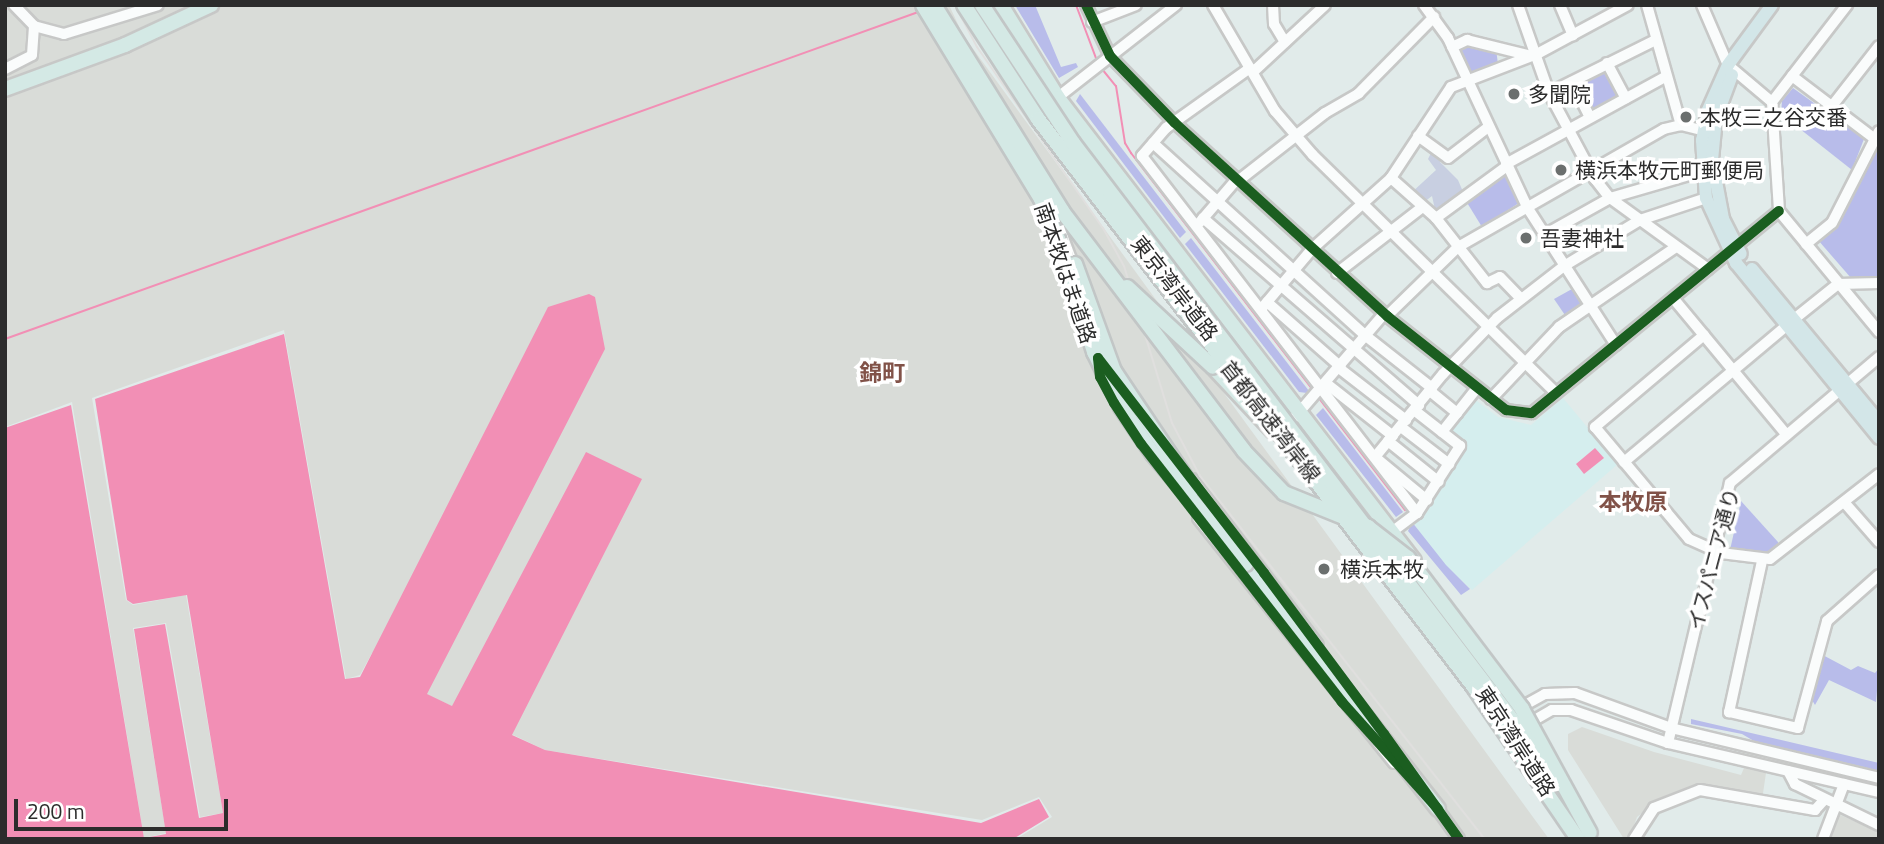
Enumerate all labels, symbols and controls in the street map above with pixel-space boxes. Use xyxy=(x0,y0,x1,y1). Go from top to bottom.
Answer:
place label: 多聞院 xyxy=(1528,81,1591,107)
marker: 多聞院 xyxy=(1506,86,1522,102)
place label: 本牧三之谷交番 xyxy=(1700,104,1847,130)
marker: 本牧三之谷交番 xyxy=(1678,109,1694,125)
place label: 横浜本牧元町郵便局 xyxy=(1575,157,1764,183)
marker: 横浜本牧元町郵便局 xyxy=(1553,162,1569,178)
street label: 南本牧はま道路 xyxy=(1030,199,1102,347)
place label: 吾妻神社 xyxy=(1540,225,1624,251)
marker: 吾妻神社 xyxy=(1518,230,1534,246)
street label: 東京湾岸道路 xyxy=(1126,231,1224,345)
street label: 首都高速湾岸線 xyxy=(1216,355,1326,487)
district label: 錦町 xyxy=(859,359,905,387)
street label: イスパニア通り xyxy=(1682,485,1744,633)
district label: 本牧原 xyxy=(1599,488,1667,516)
place label: 横浜本牧 xyxy=(1340,556,1424,582)
marker: 横浜本牧 xyxy=(1314,559,1334,579)
street label: 東京湾岸道路 xyxy=(1471,681,1561,801)
scale bar xyxy=(18,784,231,828)
text: 200 m xyxy=(27,795,84,827)

